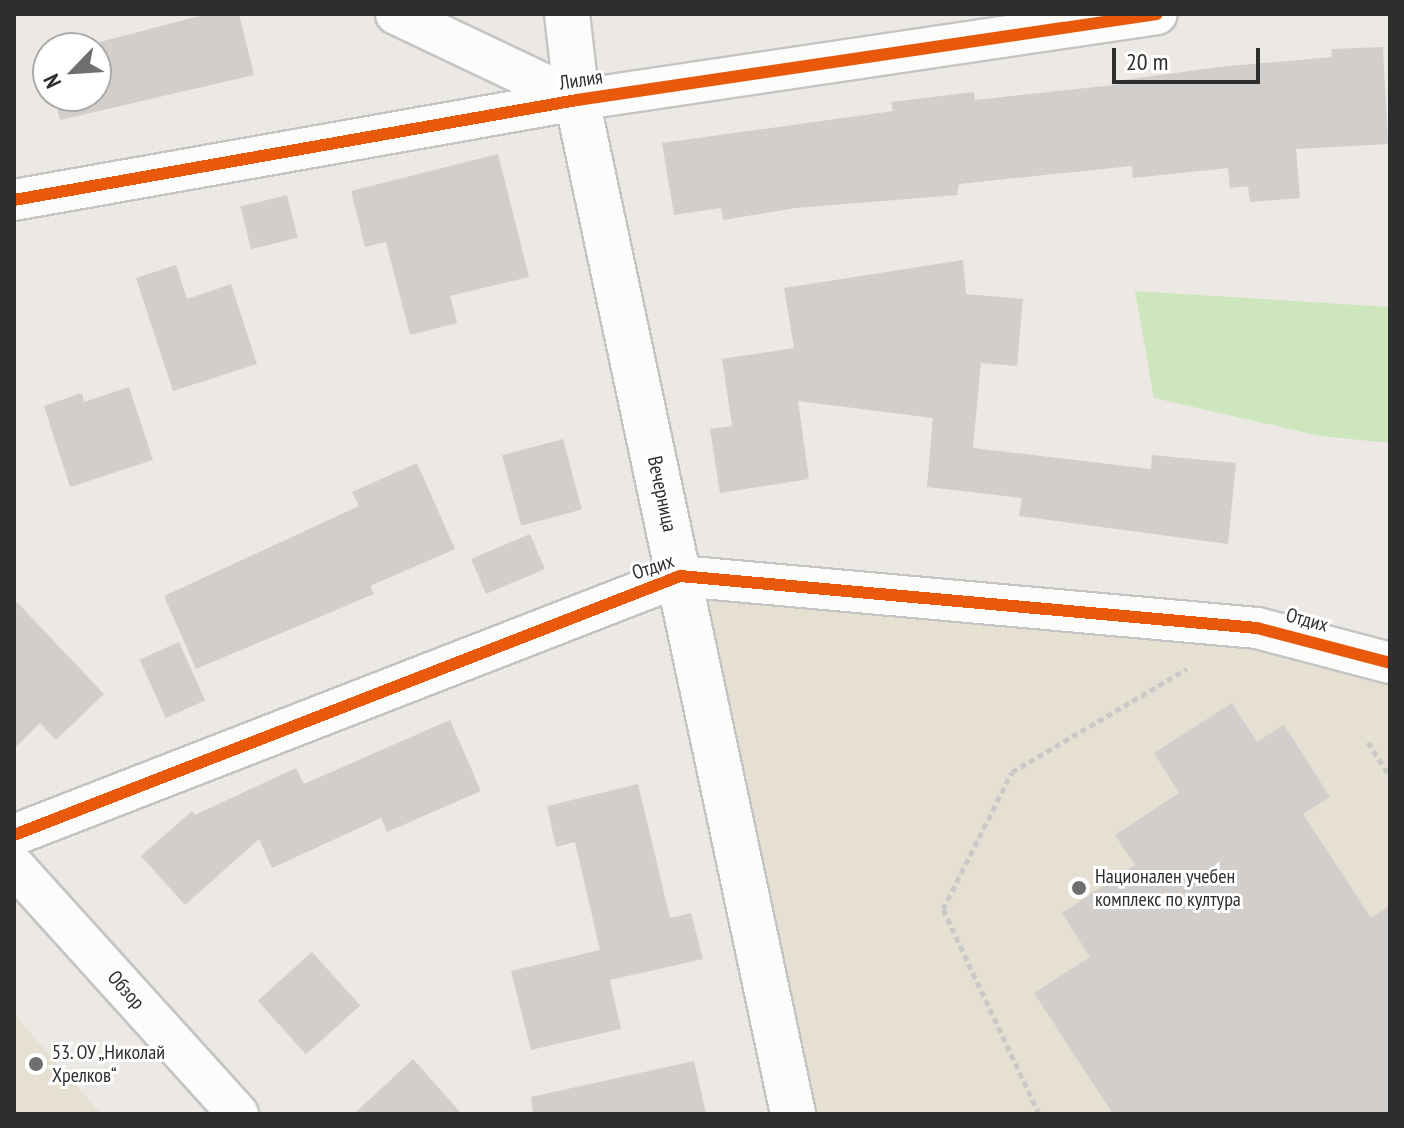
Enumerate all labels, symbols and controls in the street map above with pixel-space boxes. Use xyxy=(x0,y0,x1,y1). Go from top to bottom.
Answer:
north arrow xyxy=(32,32,112,112)
scale bar xyxy=(1116,32,1264,82)
text: 20 m xyxy=(1126,46,1168,77)
street label: Лилия xyxy=(558,65,604,95)
text: N xyxy=(37,70,67,93)
street label: Вечерница xyxy=(642,454,682,534)
street label: Отдих xyxy=(629,549,677,585)
street label: Отдих xyxy=(1283,603,1331,637)
place label: Национален учебен комплекс по култура xyxy=(1095,864,1241,911)
marker: Национален учебен комплекс по култура xyxy=(1070,879,1088,897)
street label: Обзор xyxy=(102,966,150,1014)
place label: 53. ОУ „Николай Хрелков“ xyxy=(52,1040,168,1087)
marker: 53. ОУ „Николай Хрелков“ xyxy=(27,1055,45,1073)

